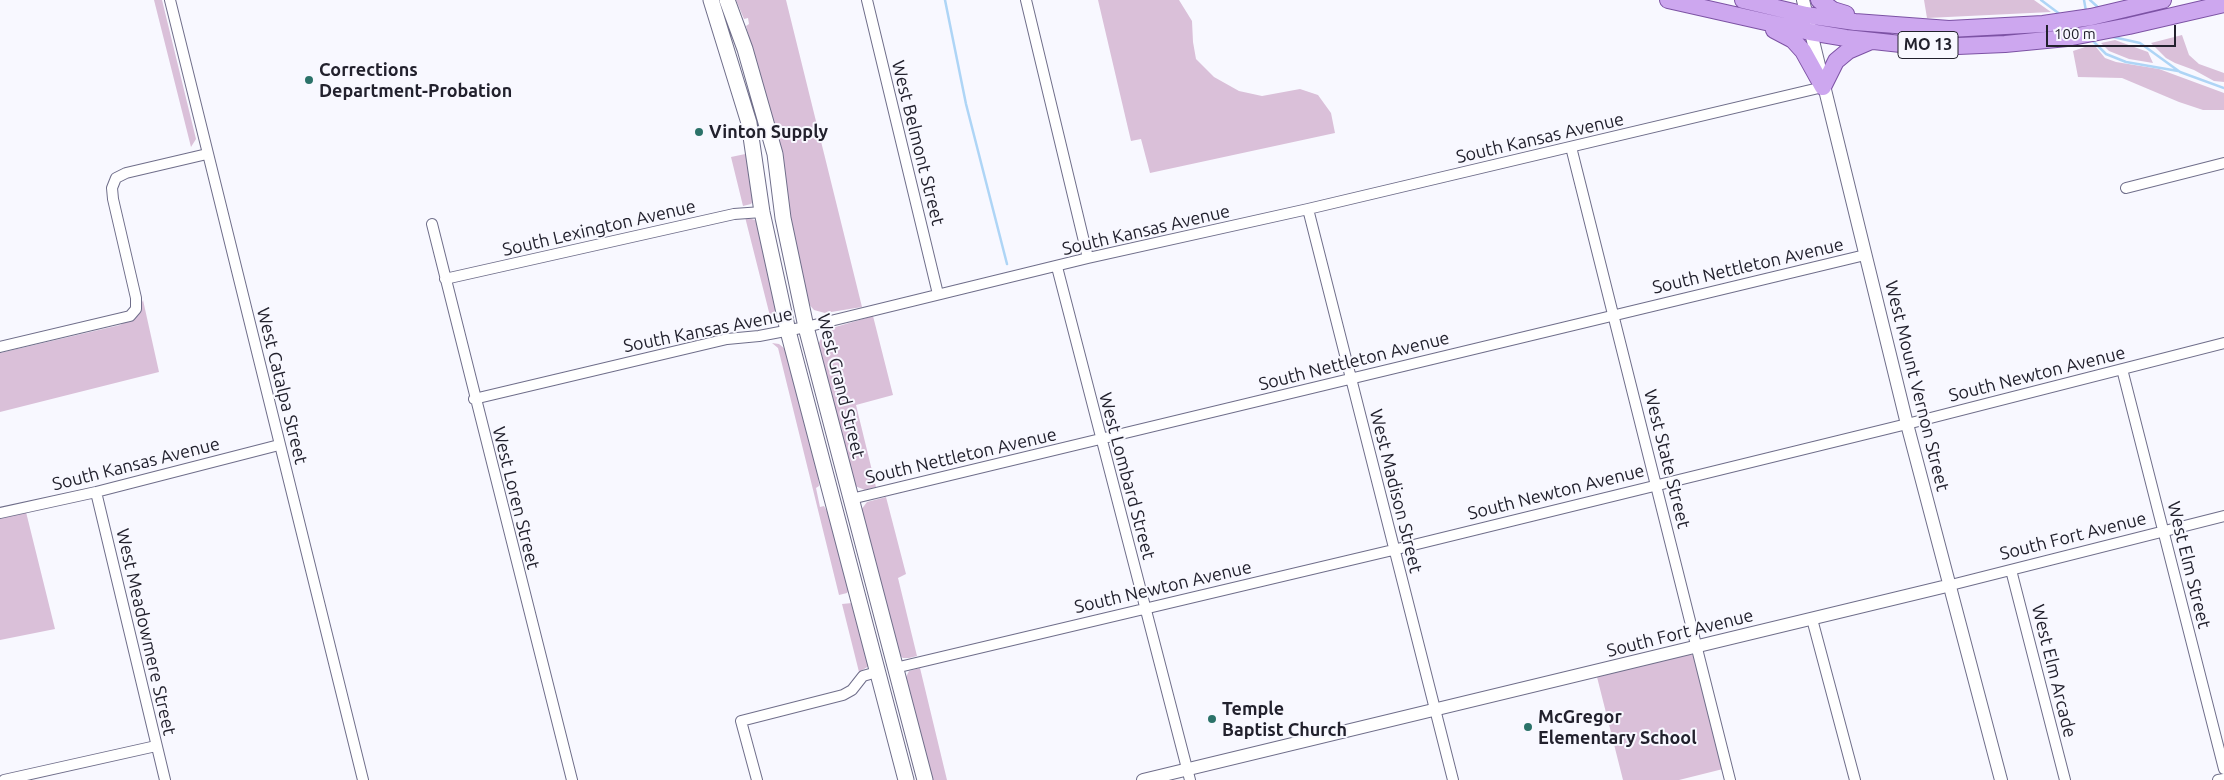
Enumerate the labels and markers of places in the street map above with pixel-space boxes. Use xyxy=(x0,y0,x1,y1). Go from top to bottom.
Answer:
place label: Corrections Department-Probation xyxy=(319,59,512,102)
marker: Corrections Department-Probation xyxy=(303,74,315,86)
place label: Vinton Supply xyxy=(709,121,828,143)
marker: Vinton Supply xyxy=(693,126,705,138)
place label: Temple Baptist Church xyxy=(1222,698,1347,741)
place label: McGregor Elementary School xyxy=(1538,706,1697,749)
marker: Temple Baptist Church xyxy=(1206,713,1218,725)
marker: McGregor Elementary School xyxy=(1522,721,1534,733)

